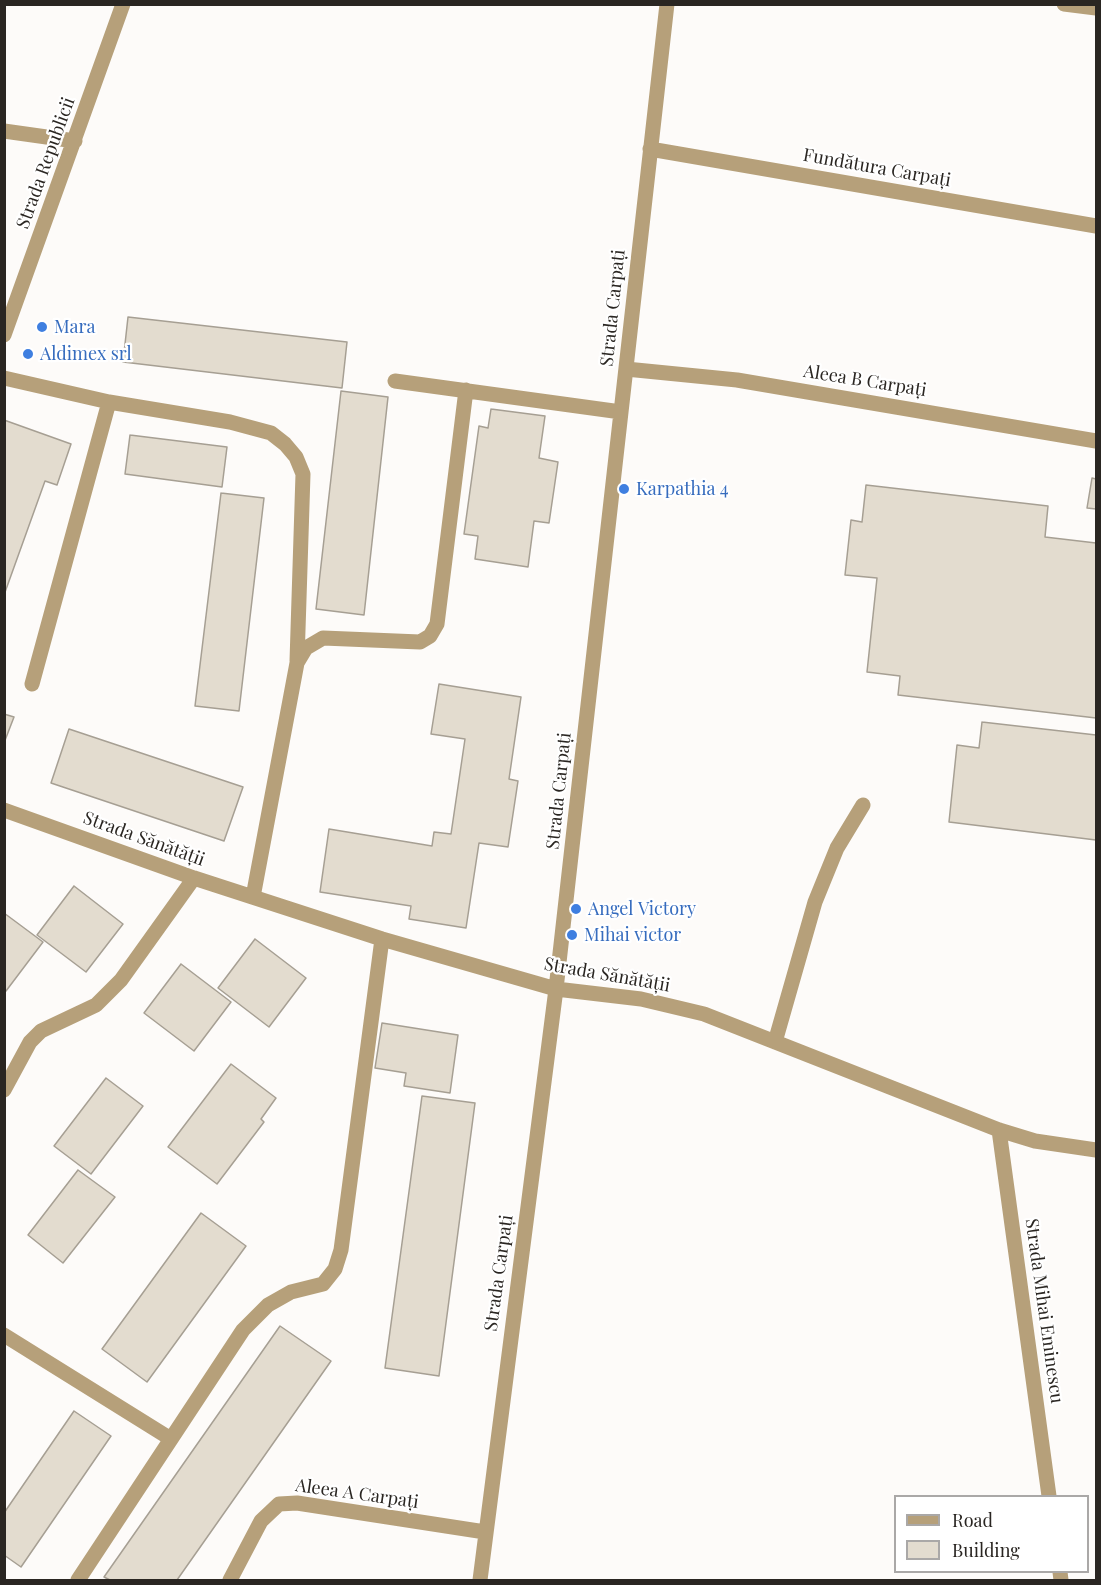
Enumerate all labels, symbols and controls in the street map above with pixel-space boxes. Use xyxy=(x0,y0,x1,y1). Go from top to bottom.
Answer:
street label: Strada Republicii xyxy=(12,94,80,232)
street label: Fundătura Carpați xyxy=(801,144,953,192)
street label: Strada Carpați xyxy=(596,248,630,368)
place label: Mara xyxy=(54,316,96,338)
marker: Mara xyxy=(35,320,49,334)
place label: Aldimex srl xyxy=(40,343,132,365)
marker: Aldimex srl xyxy=(21,347,35,361)
street label: Aleea B Carpați xyxy=(802,361,928,401)
place label: Karpathia 4 xyxy=(636,478,729,500)
marker: Karpathia 4 xyxy=(617,482,631,496)
street label: Strada Carpați xyxy=(542,731,576,851)
street label: Strada Sănătății xyxy=(80,807,208,871)
place label: Angel Victory xyxy=(588,898,696,920)
marker: Angel Victory xyxy=(569,902,583,916)
place label: Mihai victor xyxy=(584,924,681,946)
marker: Mihai victor xyxy=(565,928,579,942)
street label: Strada Sănătății xyxy=(542,953,672,997)
street label: Strada Carpați xyxy=(480,1213,518,1333)
street label: Strada Mihai Eminescu xyxy=(1020,1217,1068,1405)
street label: Aleea A Carpați xyxy=(294,1475,420,1513)
legend xyxy=(894,1495,1089,1573)
text: Road xyxy=(952,1508,993,1532)
text: Building xyxy=(952,1538,1020,1562)

